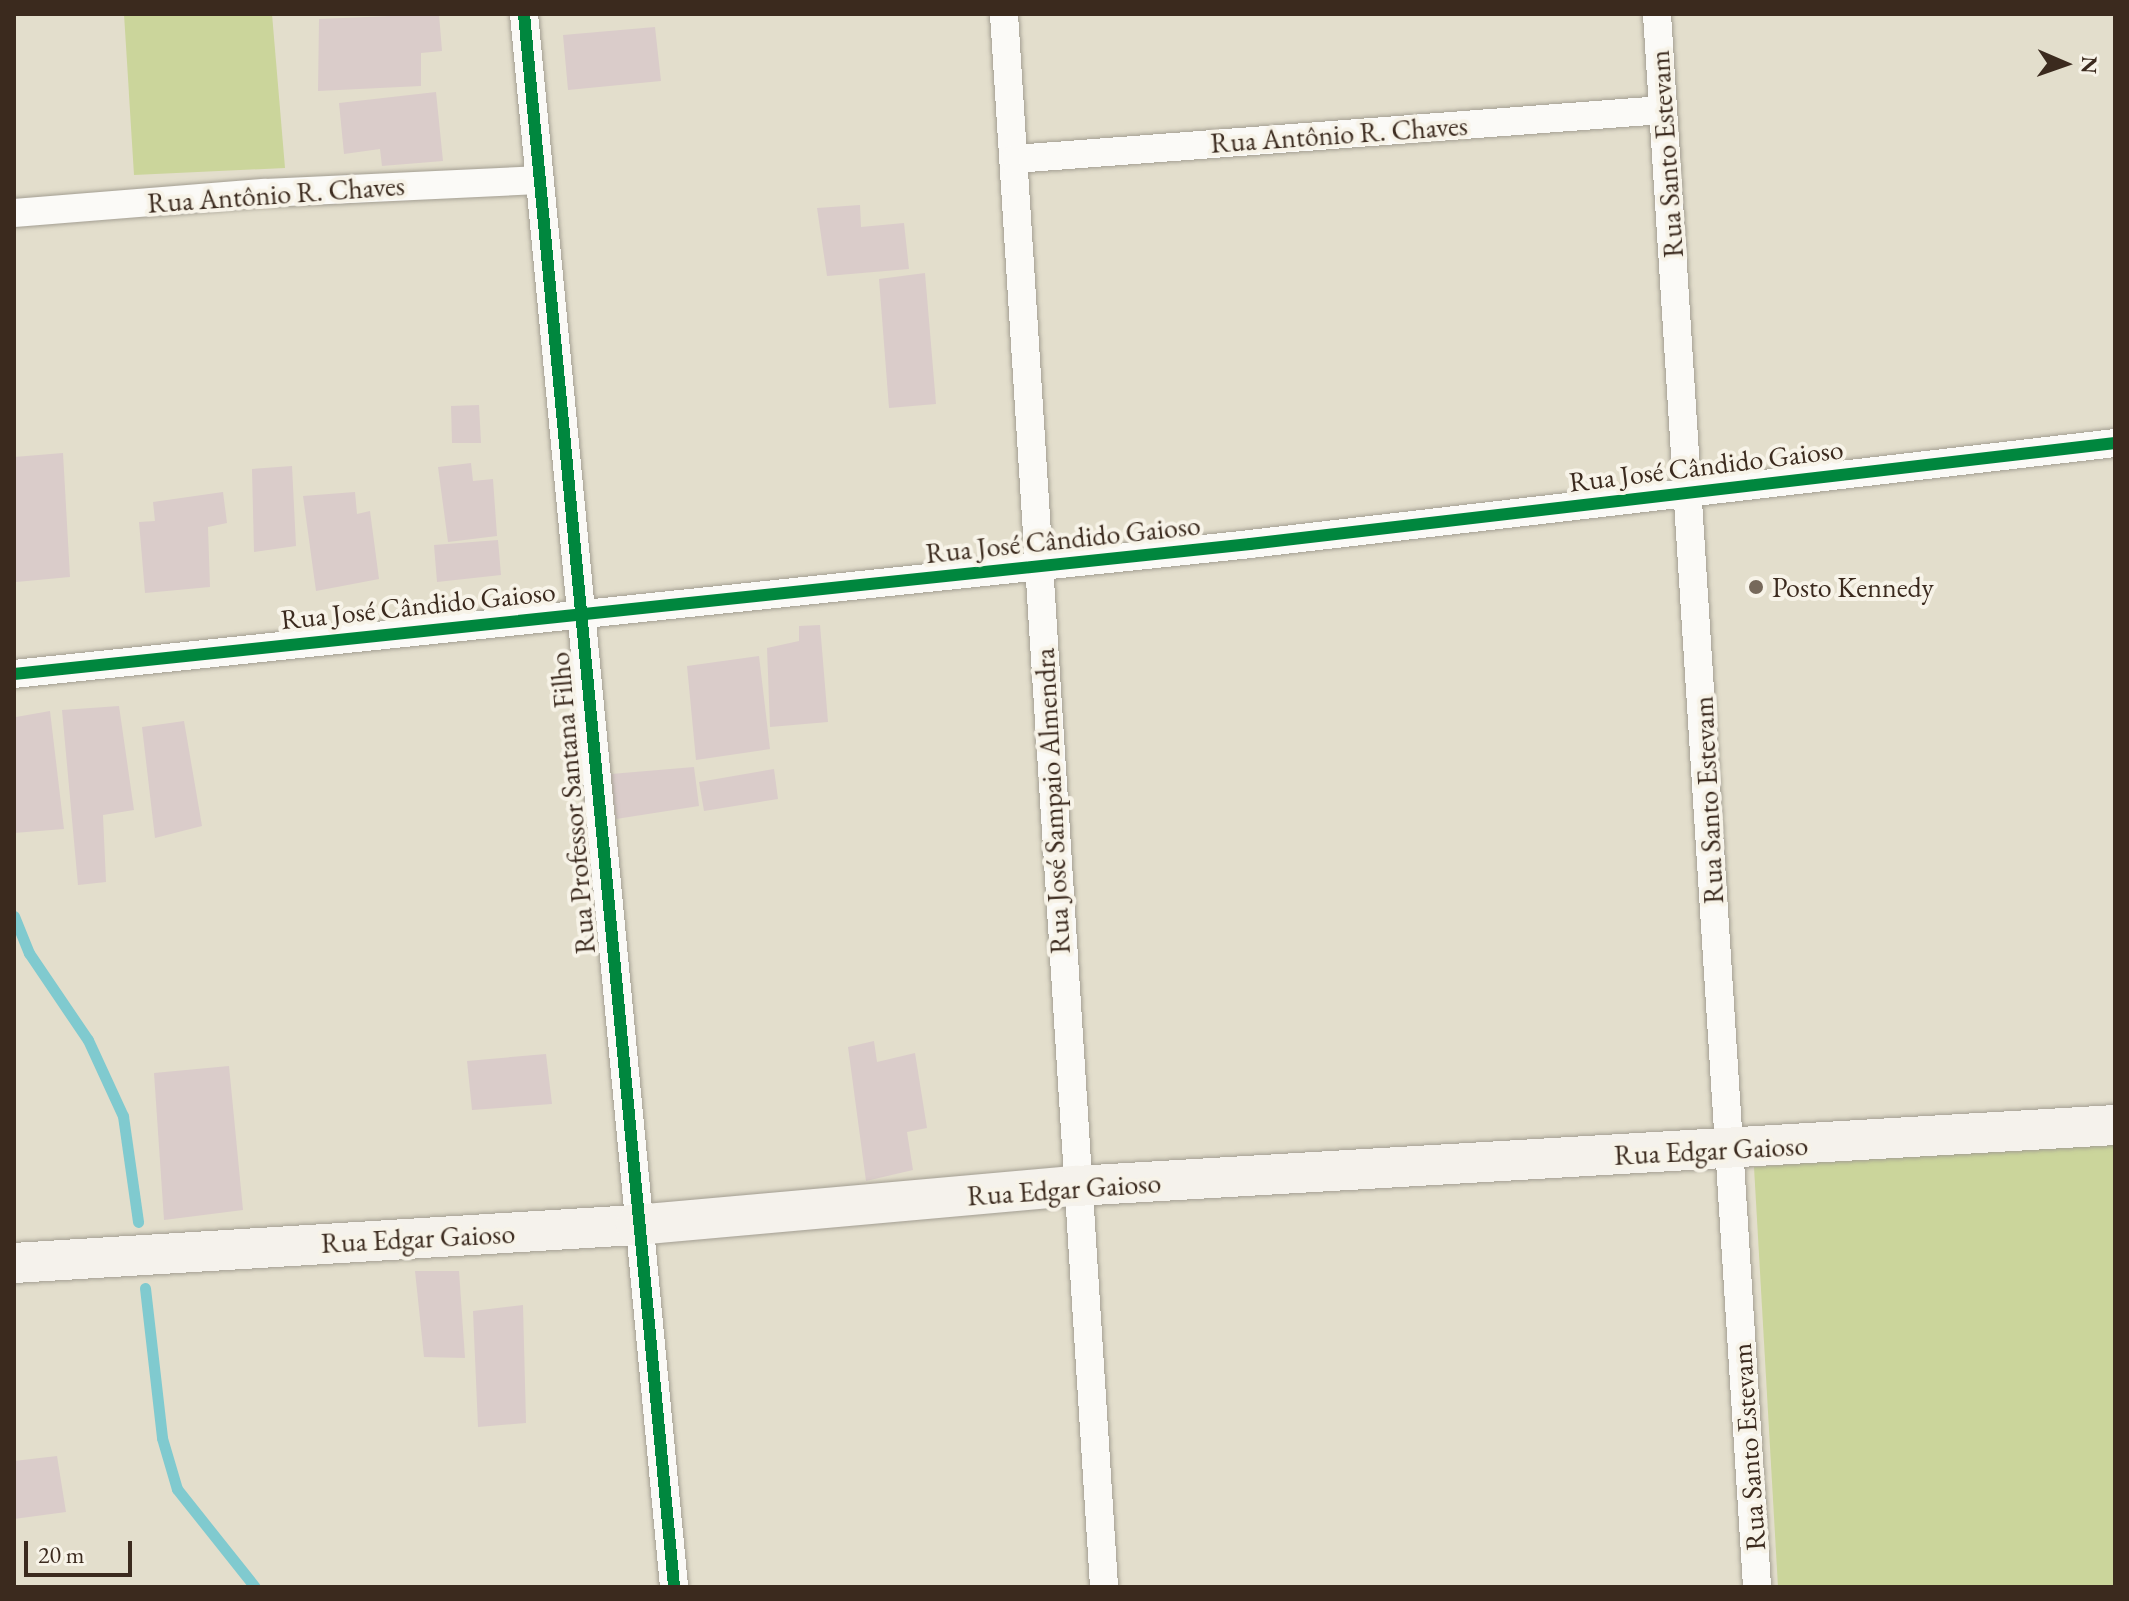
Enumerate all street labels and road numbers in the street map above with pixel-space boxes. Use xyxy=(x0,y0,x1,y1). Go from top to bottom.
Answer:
street label: Rua Santo Estevam xyxy=(1642,49,1690,259)
street label: Rua Antônio R. Chaves xyxy=(1209,108,1469,160)
street label: Rua Antônio R. Chaves xyxy=(146,168,406,220)
street label: Rua José Cândido Gaioso xyxy=(1567,431,1845,499)
street label: Rua José Cândido Gaioso xyxy=(924,508,1202,570)
street label: Rua José Cândido Gaioso xyxy=(279,574,557,636)
street label: Rua José Sampaio Almendra xyxy=(1027,647,1077,955)
street label: Rua Professor Santana Filho xyxy=(542,651,602,955)
street label: Rua Santo Estevam xyxy=(1686,695,1730,905)
street label: Rua Edgar Gaioso xyxy=(1613,1128,1809,1172)
street label: Rua Edgar Gaioso xyxy=(966,1165,1162,1213)
street label: Rua Edgar Gaioso xyxy=(320,1216,516,1260)
street label: Rua Santo Estevam xyxy=(1724,1342,1772,1552)

